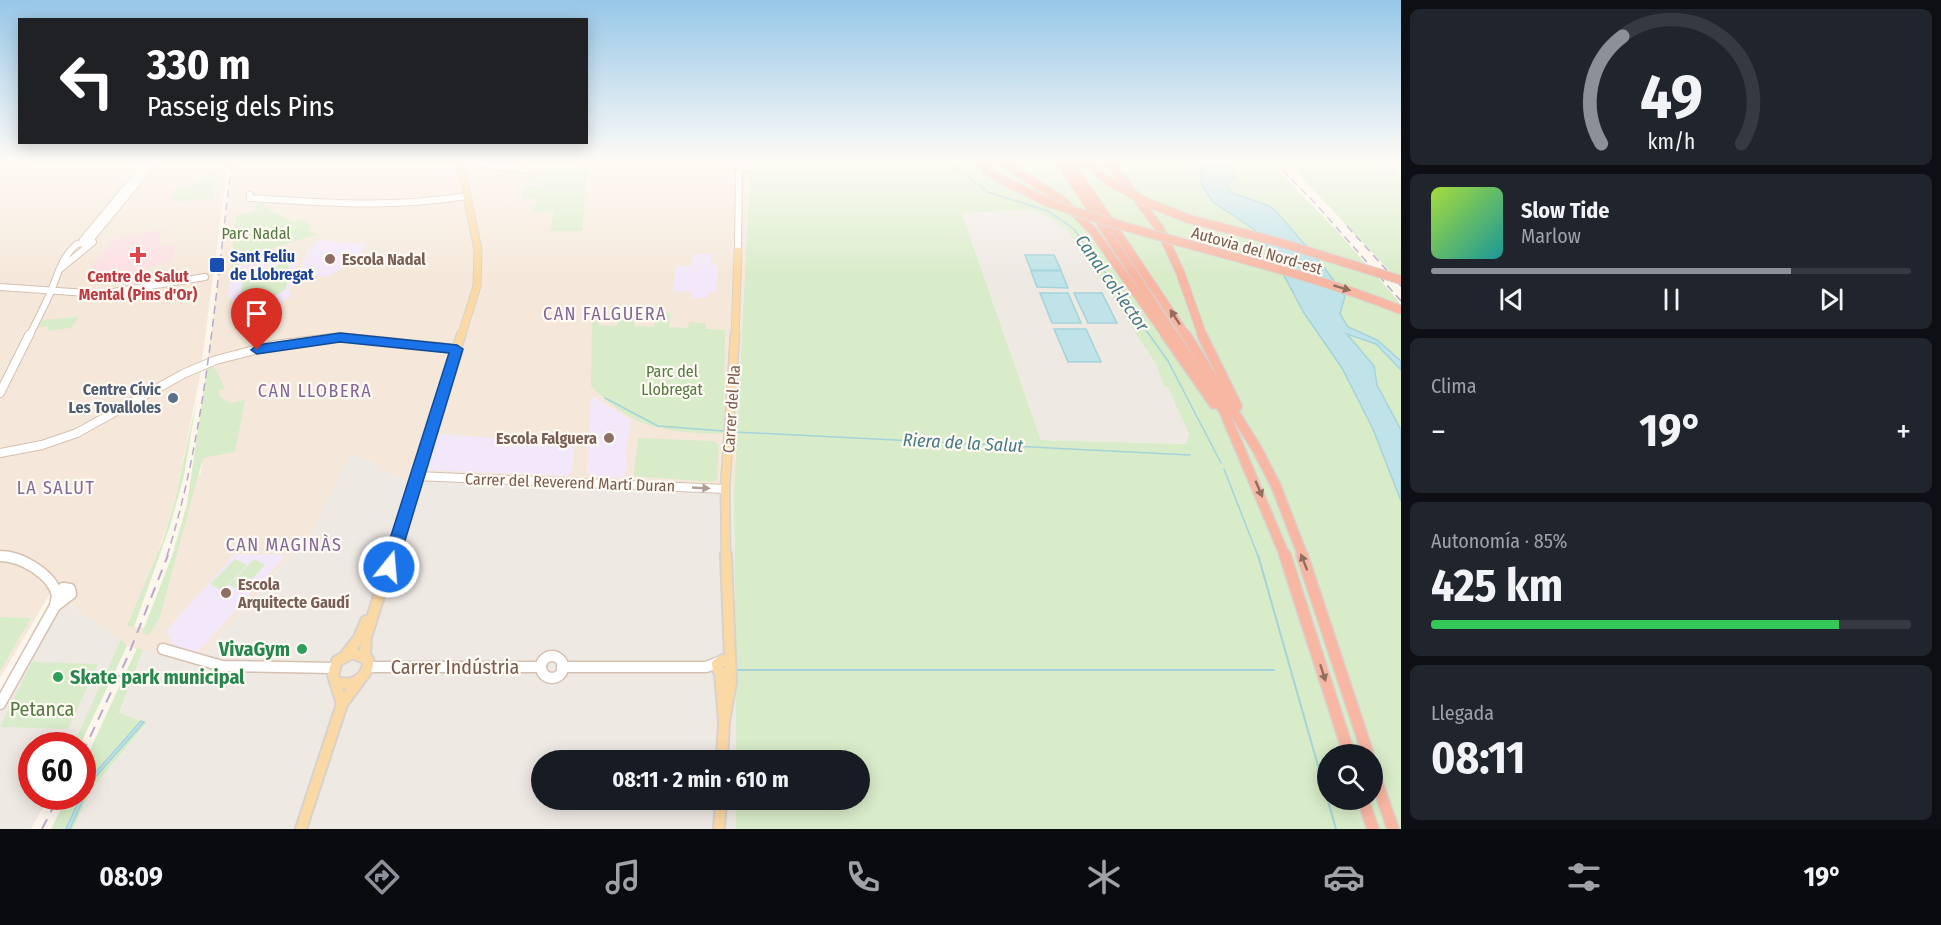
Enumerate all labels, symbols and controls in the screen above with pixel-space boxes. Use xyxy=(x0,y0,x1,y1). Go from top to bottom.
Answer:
text: 330 m xyxy=(147,40,250,90)
icon: left xyxy=(48,42,126,120)
text: 49 xyxy=(1639,60,1703,135)
text: Passeig dels Pins xyxy=(147,91,334,123)
text: km/h xyxy=(1647,129,1695,155)
text: Slow Tide xyxy=(1521,197,1609,224)
street label: Autovia del Nord-est xyxy=(1189,223,1325,278)
park label: Parc Nadal xyxy=(221,224,291,243)
text: Marlow xyxy=(1521,224,1581,248)
water label: Canal col·lector xyxy=(1071,230,1154,336)
marker: Centre de Salut Mental (Pins d'Or) xyxy=(129,246,147,264)
place label: Sant Feliu de Llobregat xyxy=(230,247,314,284)
place label: Escola Nadal xyxy=(342,250,426,269)
marker: Escola Nadal xyxy=(323,252,337,266)
marker: Sant Feliu de Llobregat xyxy=(208,256,226,274)
place label: Centre de Salut Mental (Pins d'Or) xyxy=(79,267,197,304)
icon: previous xyxy=(1495,283,1528,316)
icon: pause xyxy=(1655,283,1688,316)
icon: next xyxy=(1815,283,1848,316)
one-way arrow xyxy=(1333,284,1351,293)
pin xyxy=(231,288,282,350)
icon: arrive xyxy=(240,297,273,330)
district label: CAN FALGUERA xyxy=(543,303,667,325)
one-way arrow xyxy=(1169,309,1180,325)
park label: Parc del Llobregat xyxy=(641,362,703,399)
street label: Carrer del Pla xyxy=(719,364,744,454)
text: Clima xyxy=(1431,374,1476,398)
place label: Centre Cívic Les Tovalloles xyxy=(68,380,161,417)
district label: CAN LLOBERA xyxy=(258,380,372,402)
marker: Centre Cívic Les Tovalloles xyxy=(166,391,180,405)
text: 19° xyxy=(1639,404,1703,458)
text: − xyxy=(1431,412,1446,452)
text: + xyxy=(1896,412,1911,452)
place label: Escola Falguera xyxy=(496,429,597,448)
water label: Riera de la Salut xyxy=(902,429,1024,457)
marker: Escola Falguera xyxy=(602,431,616,445)
street label: Carrer del Reverend Martí Duran xyxy=(465,469,675,496)
district label: LA SALUT xyxy=(17,477,95,499)
one-way arrow xyxy=(1254,480,1264,498)
one-way arrow xyxy=(691,483,710,492)
text: Autonomía · 85% xyxy=(1431,529,1567,553)
district label: CAN MAGINÀS xyxy=(226,533,342,556)
position arrow xyxy=(357,535,421,599)
one-way arrow xyxy=(1299,552,1309,570)
text: 425 km xyxy=(1431,559,1563,613)
place label: Escola Arquitecte Gaudí xyxy=(237,575,350,612)
marker: Escola Arquitecte Gaudí xyxy=(219,586,233,600)
place label: VivaGym xyxy=(218,637,290,661)
marker: VivaGym xyxy=(295,642,309,656)
street label: Carrer Indústria xyxy=(391,655,519,679)
one-way arrow xyxy=(1319,664,1328,682)
place label: Skate park municipal xyxy=(70,665,245,689)
marker: Skate park municipal xyxy=(51,670,65,684)
park label: Petanca xyxy=(10,697,74,721)
text: Llegada xyxy=(1431,701,1494,725)
text: 08:11 xyxy=(1431,731,1525,785)
speed limit sign: 60 xyxy=(18,732,96,810)
map controls xyxy=(1317,744,1383,810)
button: search xyxy=(1317,744,1383,810)
text: 08:11 · 2 min · 610 m xyxy=(612,766,789,793)
icon: directions xyxy=(361,856,403,898)
icon: music xyxy=(602,856,644,898)
icon: phone xyxy=(842,856,884,898)
icon: climate xyxy=(1083,856,1125,898)
icon: car xyxy=(1323,856,1365,898)
icon: filters xyxy=(1563,856,1605,898)
text: 08:09 xyxy=(99,861,163,893)
text: 19° xyxy=(1804,861,1842,893)

